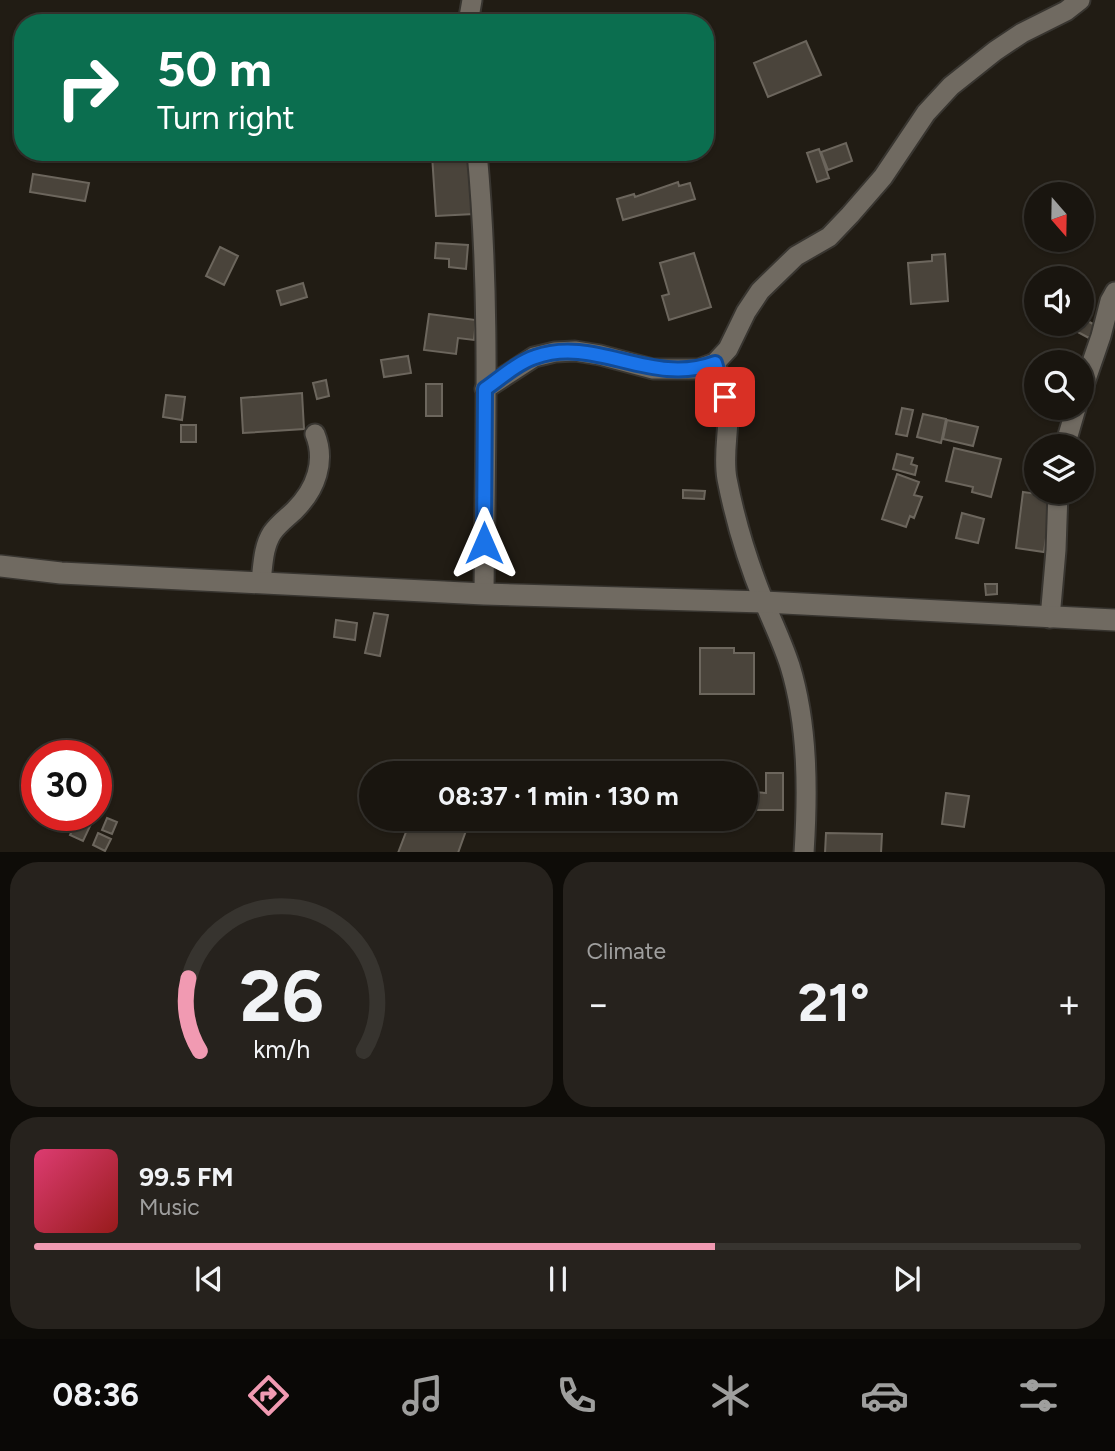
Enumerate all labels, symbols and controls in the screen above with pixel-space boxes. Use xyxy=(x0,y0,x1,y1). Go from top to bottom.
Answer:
text: 50 m xyxy=(157,39,272,98)
icon: right xyxy=(42,42,133,133)
text: Turn right xyxy=(157,99,295,137)
north arrow xyxy=(1024,182,1094,252)
map controls xyxy=(1024,182,1094,504)
button: sound xyxy=(1024,266,1094,336)
button: search xyxy=(1024,350,1094,420)
pin xyxy=(695,367,755,427)
icon: arrive xyxy=(706,378,744,416)
button: layers xyxy=(1024,434,1094,504)
position arrow xyxy=(447,506,521,580)
speed limit sign: 30 xyxy=(21,740,112,831)
text: 08:37 · 1 min · 130 m xyxy=(438,780,679,812)
text: Climate xyxy=(587,937,666,965)
text: 26 xyxy=(239,952,323,1039)
text: 21° xyxy=(798,972,870,1034)
text: − xyxy=(587,981,610,1027)
text: + xyxy=(1057,981,1081,1027)
text: km/h xyxy=(253,1033,310,1063)
text: 99.5 FM xyxy=(139,1161,234,1193)
text: Music xyxy=(139,1193,200,1221)
icon: previous xyxy=(190,1260,228,1298)
icon: pause xyxy=(539,1260,577,1298)
icon: next xyxy=(888,1260,926,1298)
icon: directions xyxy=(244,1371,293,1420)
icon: music xyxy=(398,1371,447,1420)
icon: phone xyxy=(552,1371,601,1420)
icon: climate xyxy=(706,1371,755,1420)
icon: car xyxy=(860,1371,909,1420)
icon: filters xyxy=(1014,1371,1063,1420)
text: 08:36 xyxy=(52,1376,139,1414)

